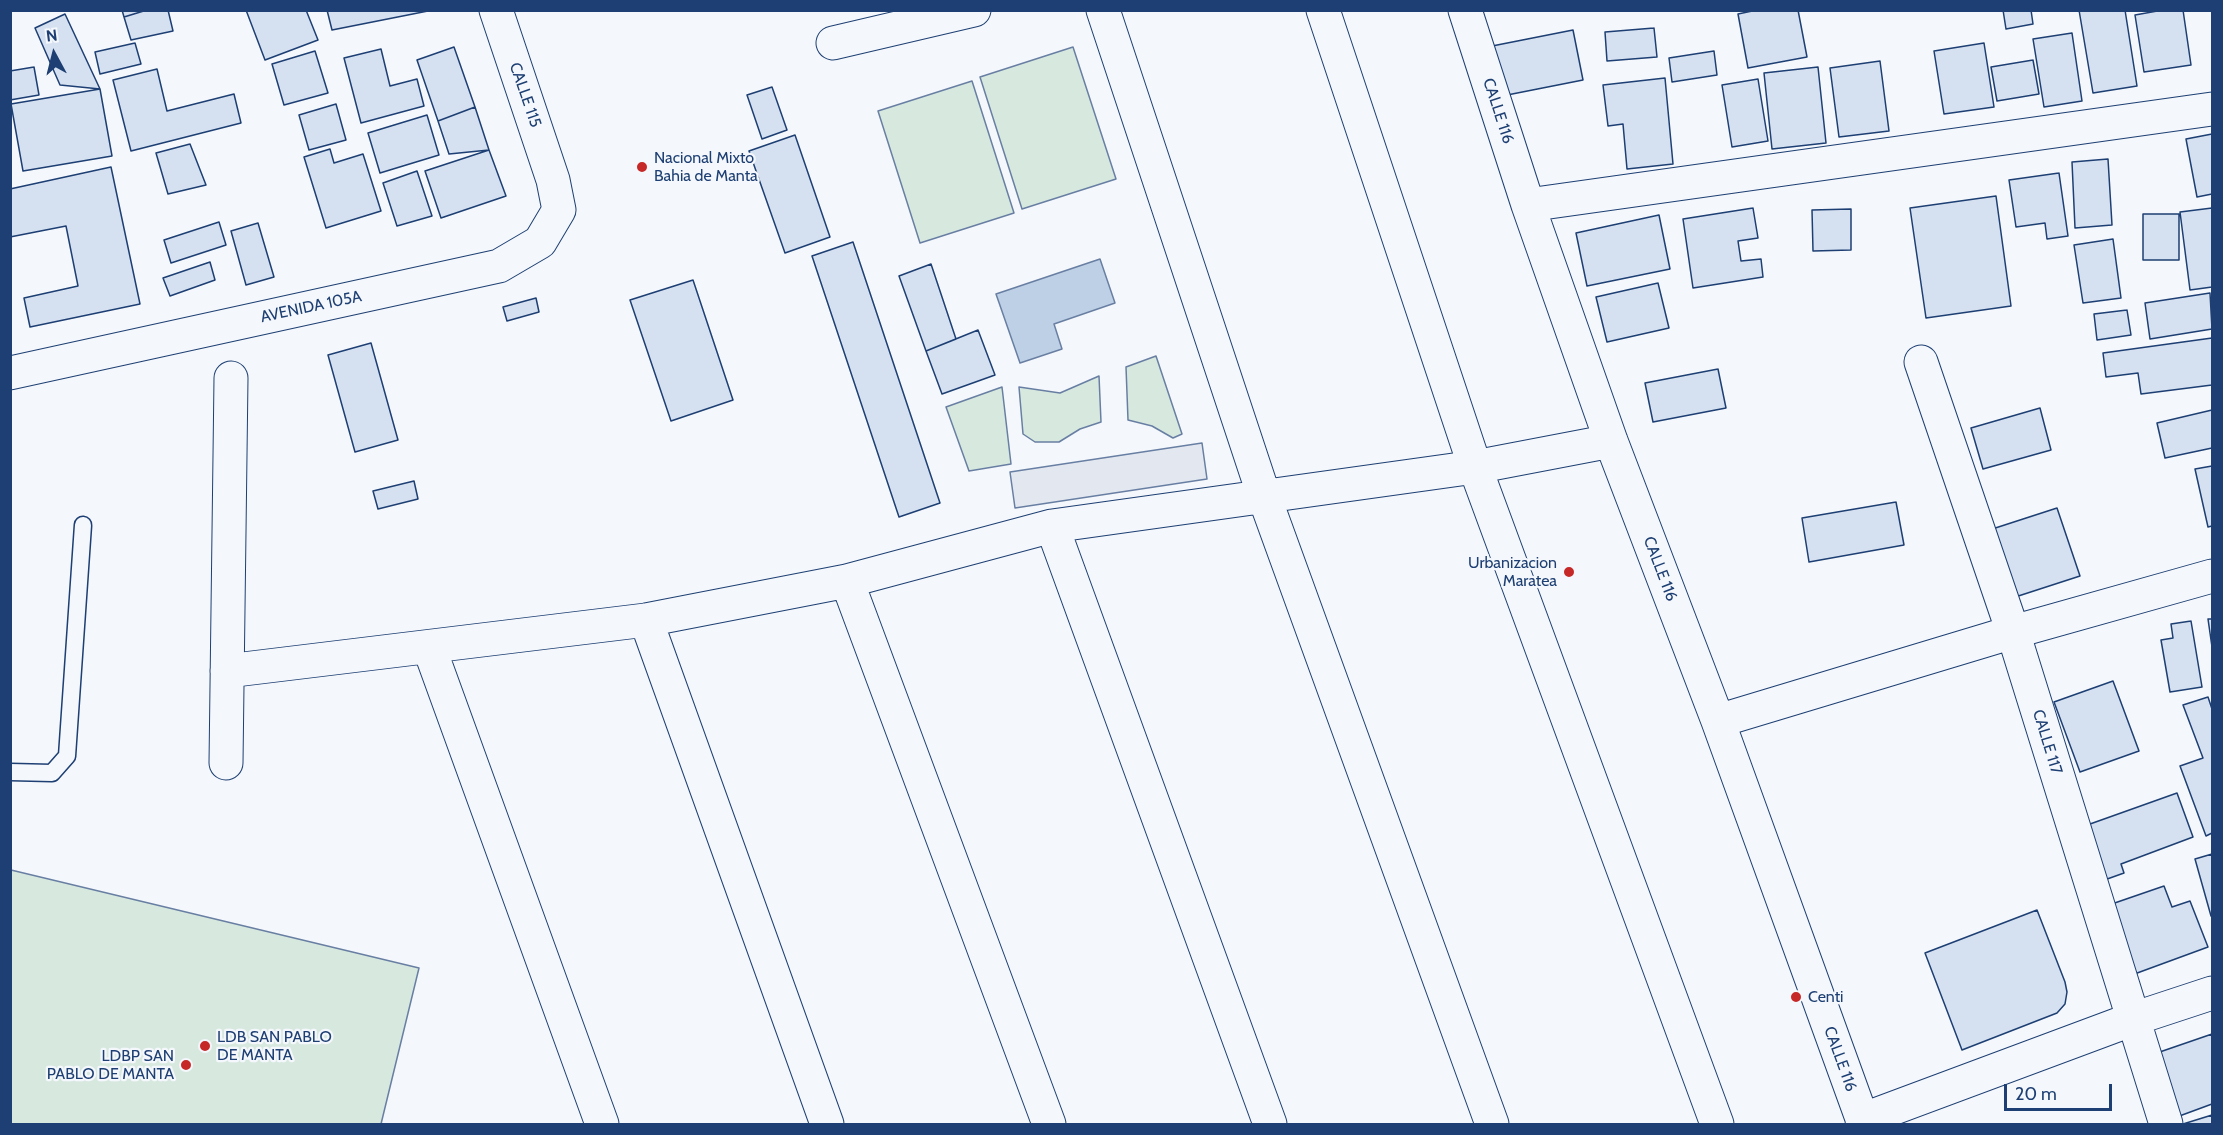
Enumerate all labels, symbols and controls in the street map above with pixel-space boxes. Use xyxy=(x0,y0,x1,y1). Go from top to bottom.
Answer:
north arrow xyxy=(24,24,84,84)
text: N xyxy=(45,26,59,46)
street label: CALLE 115 xyxy=(505,60,545,130)
street label: CALLE 116 xyxy=(1478,76,1518,146)
place label: Nacional Mixto Bahia de Manta xyxy=(654,148,758,186)
marker: Nacional Mixto Bahia de Manta xyxy=(635,160,649,174)
street label: AVENIDA 105A xyxy=(259,287,363,327)
street label: CALLE 116 xyxy=(1639,534,1681,604)
place label: Urbanizacion Maratea xyxy=(1468,553,1557,591)
marker: Urbanizacion Maratea xyxy=(1562,565,1576,579)
street label: CALLE 117 xyxy=(2028,707,2066,777)
place label: Centi xyxy=(1808,987,1843,1007)
marker: Centi xyxy=(1789,990,1803,1004)
street label: CALLE 116 xyxy=(1819,1024,1861,1094)
place label: LDB SAN PABLO DE MANTA xyxy=(217,1027,332,1065)
marker: LDB SAN PABLO DE MANTA xyxy=(198,1039,212,1053)
place label: LDBP SAN PABLO DE MANTA xyxy=(47,1046,174,1084)
marker: LDBP SAN PABLO DE MANTA xyxy=(179,1058,193,1072)
scale bar xyxy=(2007,1072,2115,1110)
text: 20 m xyxy=(2015,1083,2057,1105)

